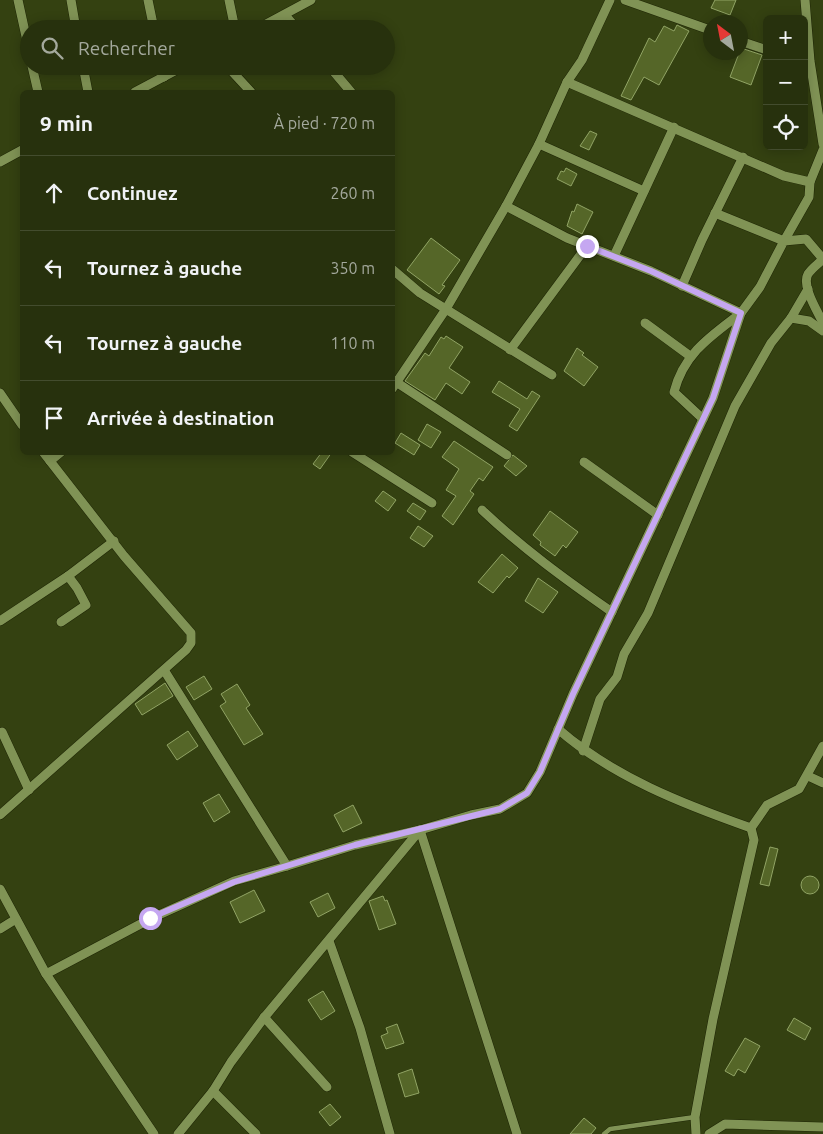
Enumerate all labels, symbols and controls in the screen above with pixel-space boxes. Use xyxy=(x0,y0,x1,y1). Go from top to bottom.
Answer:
north arrow xyxy=(703,15,748,60)
map controls xyxy=(763,15,808,150)
button: + xyxy=(763,15,808,60)
search box xyxy=(20,20,395,75)
icon: search xyxy=(38,34,66,62)
text: Rechercher xyxy=(78,37,175,59)
button: − xyxy=(763,60,808,105)
button: locate xyxy=(763,105,808,150)
text: 9 min xyxy=(40,111,93,135)
text: À pied · 720 m xyxy=(274,114,375,132)
icon: ahead xyxy=(40,179,68,207)
text: Continuez xyxy=(87,182,177,204)
text: 260 m xyxy=(330,184,375,202)
route end xyxy=(576,235,599,258)
icon: left xyxy=(40,254,68,282)
text: Tournez à gauche xyxy=(87,257,242,279)
text: 350 m xyxy=(330,259,375,277)
icon: left xyxy=(40,329,68,357)
text: Tournez à gauche xyxy=(87,332,242,354)
text: 110 m xyxy=(330,334,375,352)
icon: arrive xyxy=(40,404,68,432)
text: Arrivée à destination xyxy=(87,407,274,429)
route start xyxy=(139,907,162,930)

